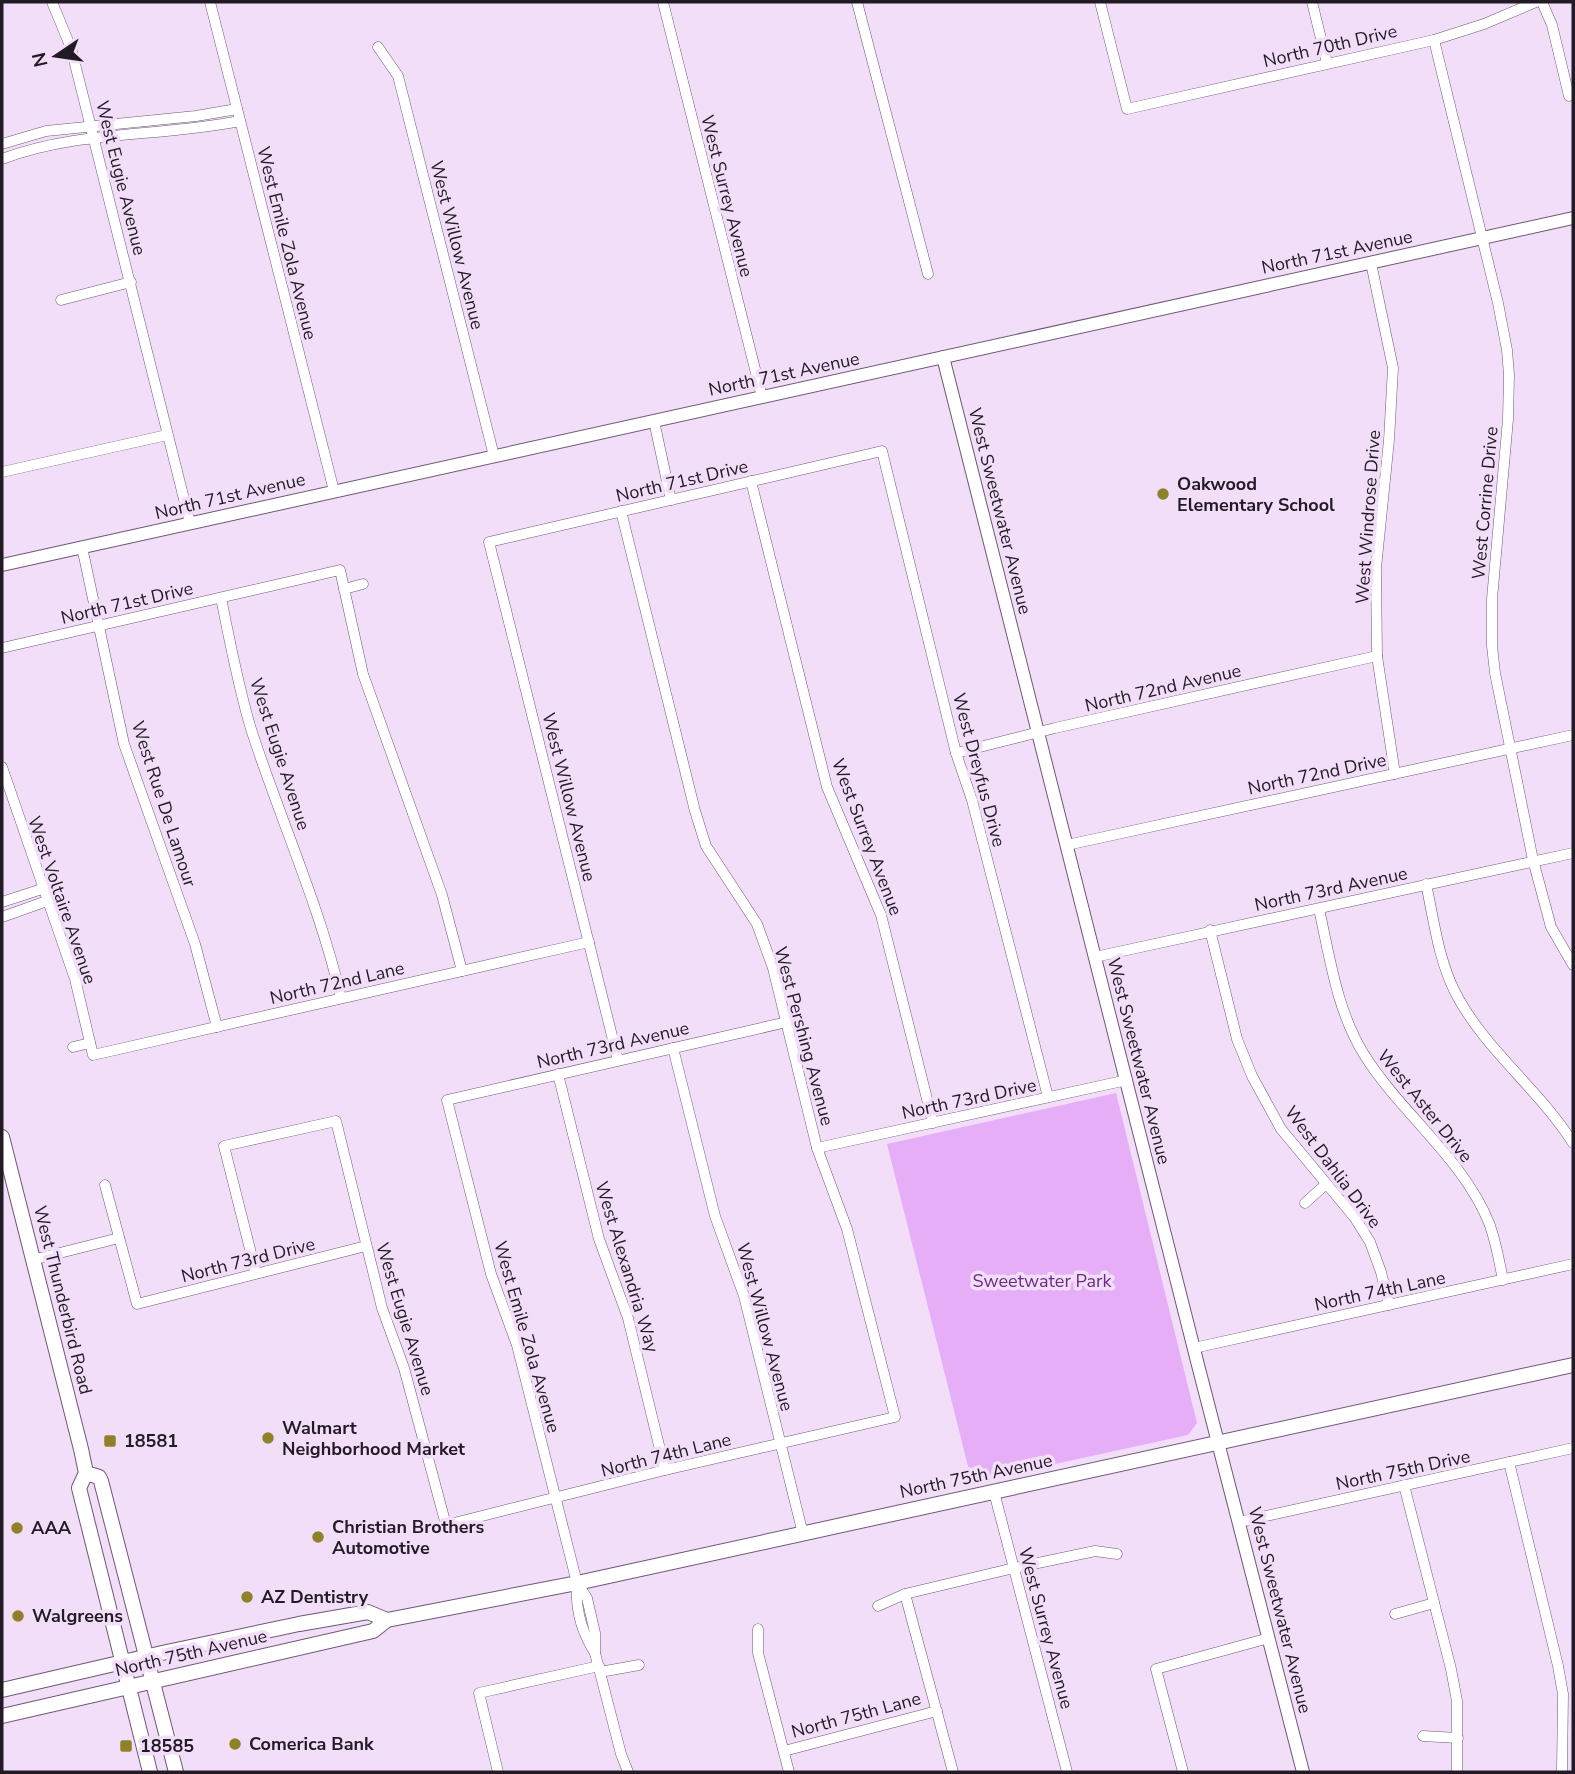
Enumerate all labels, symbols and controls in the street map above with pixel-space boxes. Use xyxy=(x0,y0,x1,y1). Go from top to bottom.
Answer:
street label: North 70th Drive xyxy=(1261,19,1399,73)
north arrow xyxy=(21,21,91,91)
text: N xyxy=(26,50,55,69)
street label: West Eugie Avenue xyxy=(90,98,152,258)
street label: West Surrey Avenue xyxy=(695,112,759,280)
street label: West Emile Zola Avenue xyxy=(251,144,323,342)
street label: West Willow Avenue xyxy=(424,158,490,332)
street label: North 71st Avenue xyxy=(1259,224,1415,280)
street label: North 71st Avenue xyxy=(706,346,862,402)
street label: West Sweetwater Avenue xyxy=(963,405,1037,617)
street label: West Corrine Drive xyxy=(1466,425,1504,581)
street label: West Windrose Drive xyxy=(1350,429,1386,605)
street label: North 71st Drive xyxy=(613,454,751,508)
street label: North 71st Avenue xyxy=(152,467,308,525)
place label: Oakwood Elementary School xyxy=(1177,472,1335,517)
marker: Oakwood Elementary School xyxy=(1155,486,1171,502)
street label: North 71st Drive xyxy=(58,576,196,630)
street label: North 72nd Avenue xyxy=(1083,658,1243,718)
street label: West Eugie Avenue xyxy=(244,675,316,833)
street label: West Dreyfus Drive xyxy=(947,690,1011,850)
street label: West Willow Avenue xyxy=(536,710,602,884)
street label: West Rue De Lamour xyxy=(126,718,202,890)
street label: North 72nd Drive xyxy=(1246,748,1388,800)
street label: West Surrey Avenue xyxy=(826,755,908,919)
street label: West Voltaire Avenue xyxy=(22,813,102,987)
street label: North 73rd Avenue xyxy=(1252,861,1410,917)
street label: West Pershing Avenue xyxy=(769,944,839,1128)
street label: West Sweetwater Avenue xyxy=(1102,955,1176,1167)
street label: North 72nd Lane xyxy=(267,956,407,1010)
street label: North 73rd Avenue xyxy=(534,1016,692,1074)
street label: West Aster Drive xyxy=(1372,1044,1478,1168)
street label: North 73rd Drive xyxy=(899,1073,1039,1125)
street label: West Dahlia Drive xyxy=(1279,1101,1387,1233)
street label: West Alexandria Way xyxy=(590,1179,665,1356)
street label: West Thunderbird Road xyxy=(28,1203,98,1397)
street label: North 73rd Drive xyxy=(179,1232,317,1288)
street label: West Emile Zola Avenue xyxy=(488,1238,566,1436)
street label: West Eugie Avenue xyxy=(370,1240,440,1398)
street label: West Willow Avenue xyxy=(731,1240,799,1414)
street label: North 74th Lane xyxy=(1312,1265,1448,1317)
park label: Sweetwater Park xyxy=(973,1269,1112,1293)
place label: Walmart Neighborhood Market xyxy=(282,1416,465,1461)
street label: North 74th Lane xyxy=(598,1427,734,1483)
place label: 18581 xyxy=(124,1429,178,1453)
marker: Walmart Neighborhood Market xyxy=(260,1430,276,1446)
marker: 18581 xyxy=(102,1433,118,1449)
street label: North 75th Drive xyxy=(1334,1444,1472,1496)
street label: North 75th Avenue xyxy=(897,1448,1055,1504)
street label: West Sweetwater Avenue xyxy=(1243,1504,1317,1716)
place label: Christian Brothers Automotive xyxy=(332,1515,485,1560)
place label: AAA xyxy=(31,1516,72,1540)
marker: AAA xyxy=(9,1520,25,1536)
marker: Christian Brothers Automotive xyxy=(310,1529,326,1545)
street label: West Surrey Avenue xyxy=(1013,1545,1079,1711)
place label: AZ Dentistry xyxy=(261,1585,369,1609)
marker: AZ Dentistry xyxy=(239,1589,255,1605)
place label: Walgreens xyxy=(32,1604,123,1628)
marker: Walgreens xyxy=(10,1608,26,1624)
street label: North 75th Avenue xyxy=(113,1624,269,1682)
street label: North 75th Lane xyxy=(789,1686,923,1744)
place label: Comerica Bank xyxy=(249,1732,374,1756)
place label: 18585 xyxy=(140,1734,194,1758)
marker: Comerica Bank xyxy=(227,1736,243,1752)
marker: 18585 xyxy=(118,1738,134,1754)

